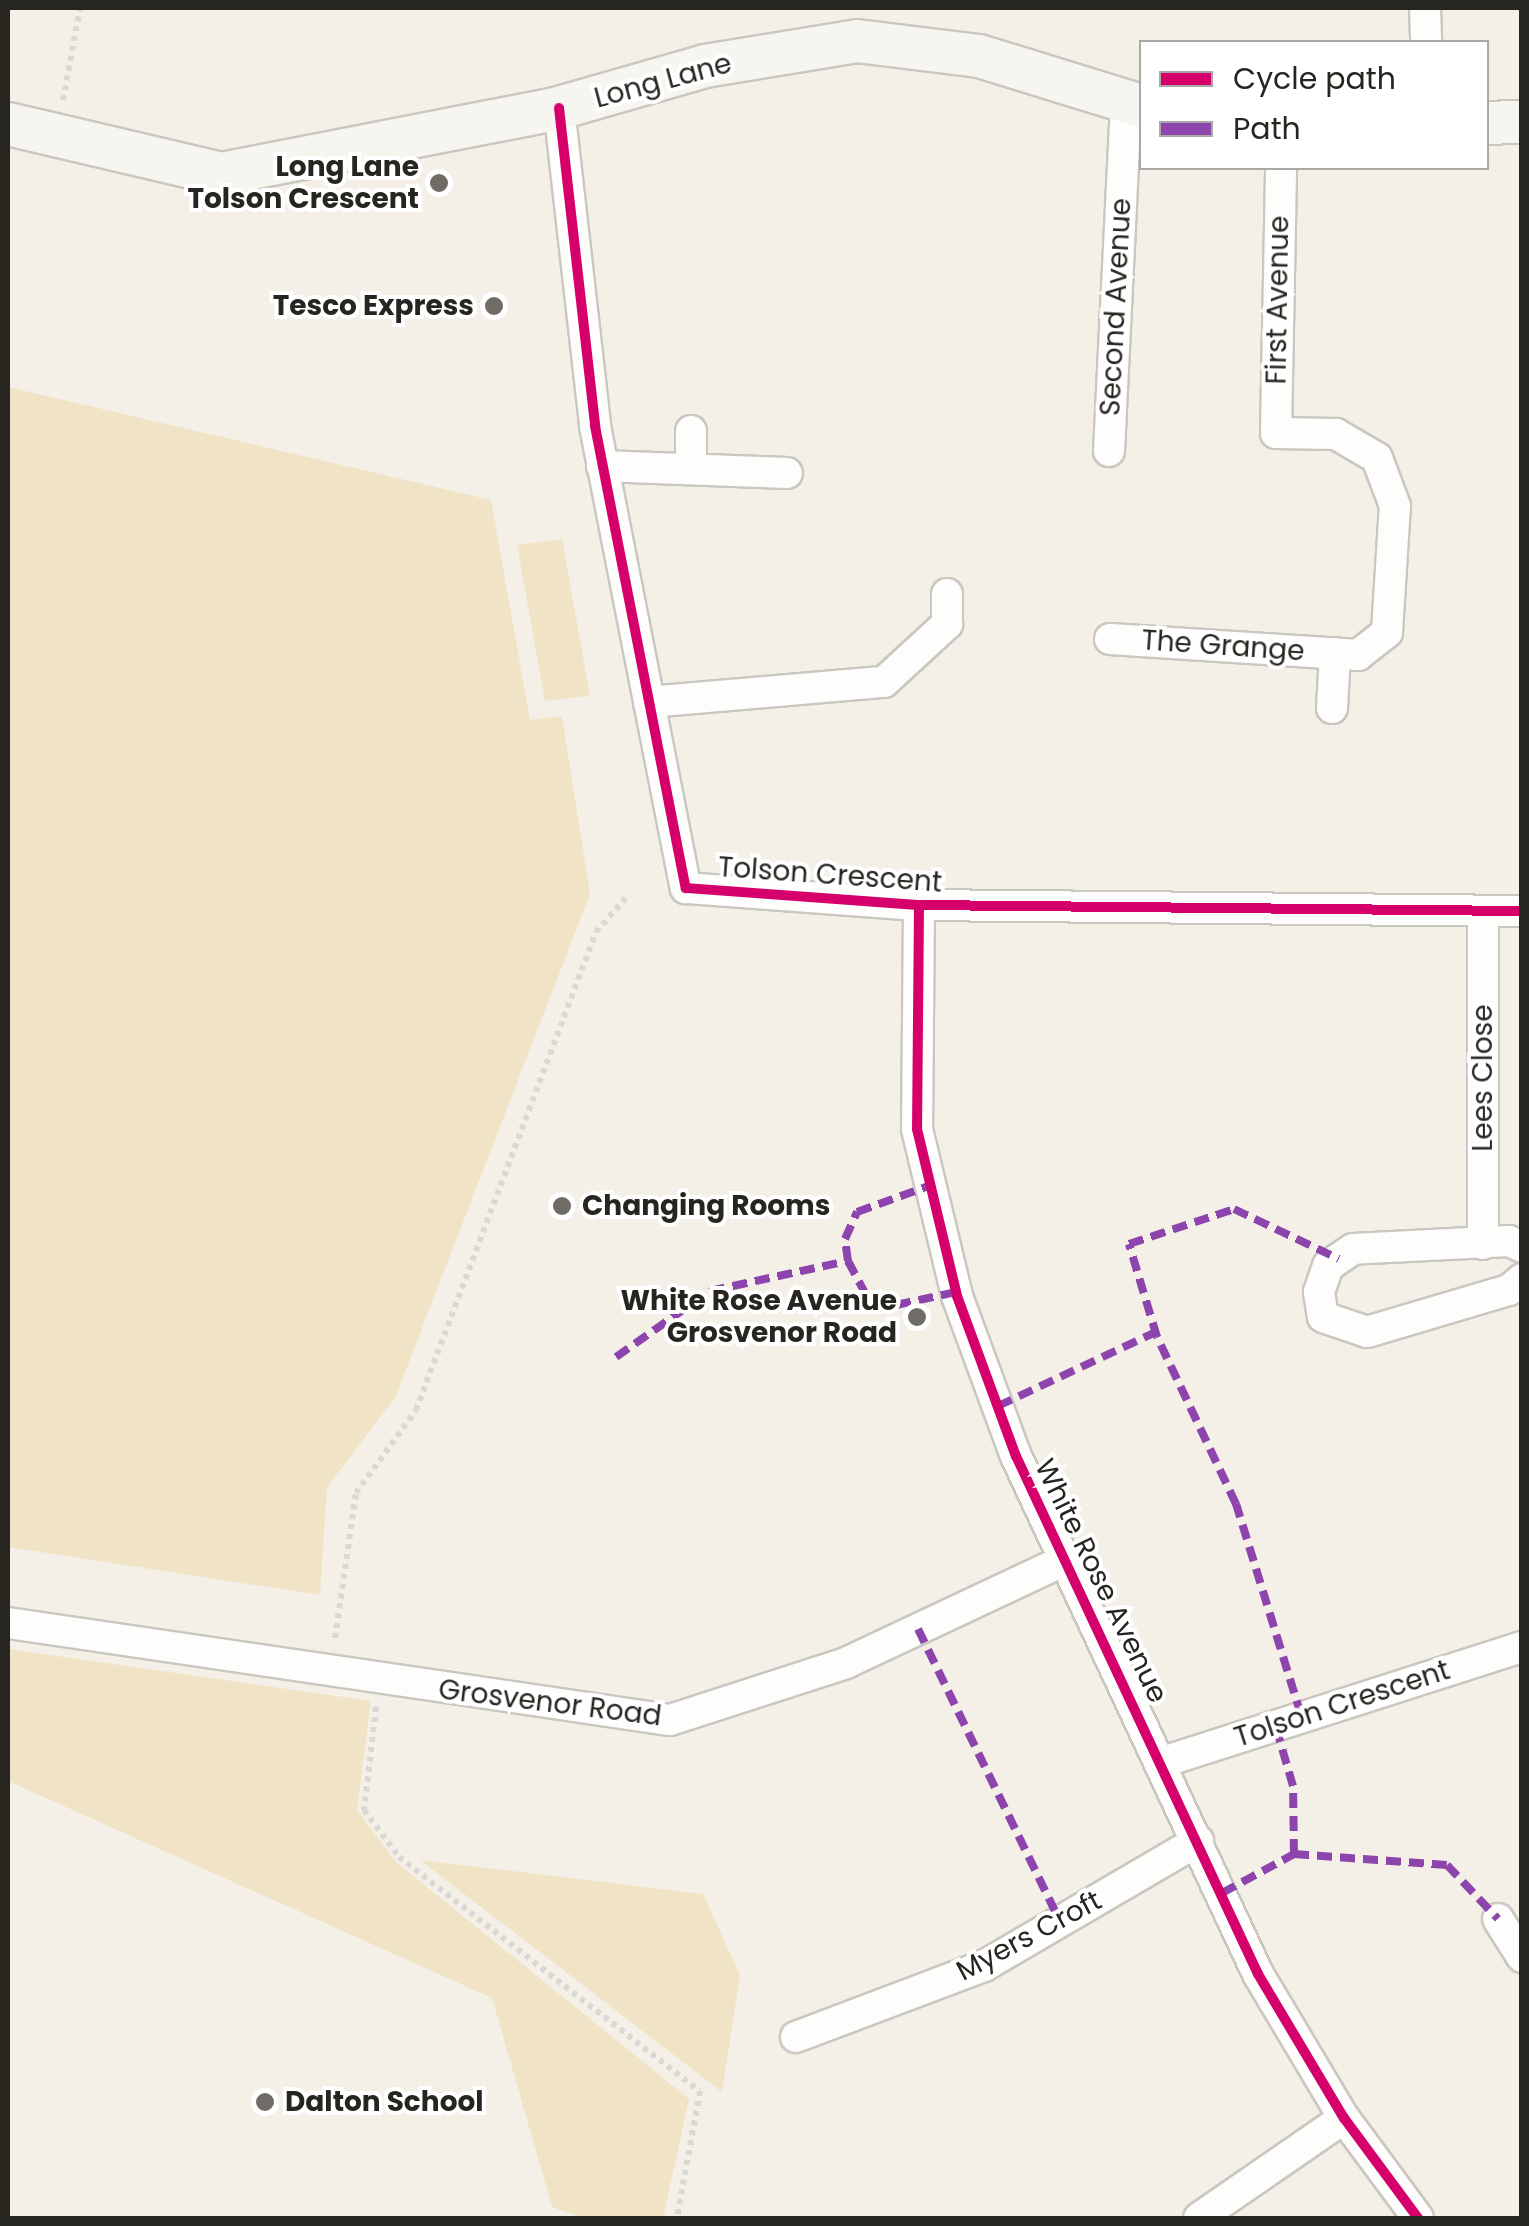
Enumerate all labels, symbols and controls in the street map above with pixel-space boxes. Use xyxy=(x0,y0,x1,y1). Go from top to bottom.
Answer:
legend xyxy=(1139,40,1489,170)
street label: Long Lane xyxy=(591,47,735,115)
text: Cycle path xyxy=(1233,57,1396,100)
text: Path xyxy=(1233,107,1301,150)
place label: Long Lane Tolson Crescent xyxy=(187,150,419,216)
marker: Long Lane Tolson Crescent xyxy=(428,172,450,194)
street label: Second Avenue xyxy=(1094,197,1138,417)
street label: First Avenue xyxy=(1260,215,1296,385)
place label: Tesco Express xyxy=(273,289,474,323)
marker: Tesco Express xyxy=(483,295,505,317)
street label: The Grange xyxy=(1140,624,1306,668)
street label: Tolson Crescent xyxy=(717,850,943,900)
street label: Lees Close xyxy=(1466,1004,1500,1152)
place label: Changing Rooms xyxy=(582,1189,830,1223)
marker: Changing Rooms xyxy=(551,1195,573,1217)
place label: White Rose Avenue Grosvenor Road xyxy=(621,1284,897,1350)
marker: White Rose Avenue Grosvenor Road xyxy=(906,1306,928,1328)
street label: White Rose Avenue xyxy=(1027,1454,1175,1708)
street label: Tolson Crescent xyxy=(1230,1653,1454,1755)
street label: Grosvenor Road xyxy=(437,1673,663,1733)
street label: Myers Croft xyxy=(951,1884,1107,1988)
place label: Dalton School xyxy=(285,2085,484,2119)
marker: Dalton School xyxy=(254,2091,276,2113)

